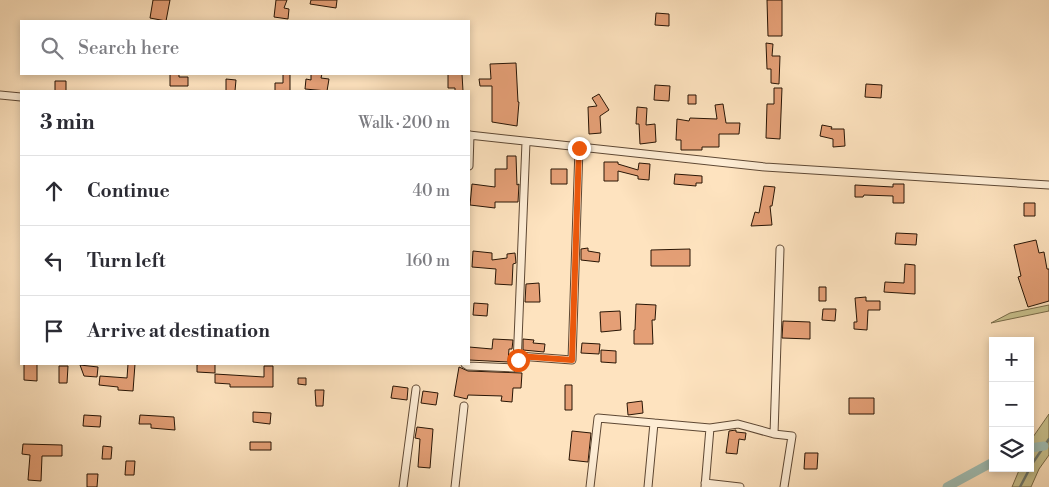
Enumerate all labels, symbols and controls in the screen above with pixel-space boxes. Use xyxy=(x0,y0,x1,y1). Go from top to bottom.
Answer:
search box xyxy=(20,20,470,75)
icon: search xyxy=(38,34,66,62)
text: Search here xyxy=(78,36,179,60)
text: 3 min xyxy=(40,110,95,136)
text: Walk · 200 m xyxy=(358,113,450,133)
route end xyxy=(568,137,591,160)
icon: ahead xyxy=(40,177,68,205)
text: Continue xyxy=(87,179,170,203)
text: 40 m xyxy=(413,181,450,201)
icon: left xyxy=(40,247,68,275)
text: Turn left xyxy=(87,249,166,273)
text: 160 m xyxy=(406,251,450,271)
icon: arrive xyxy=(40,317,68,345)
text: Arrive at destination xyxy=(87,319,270,343)
map controls xyxy=(989,337,1034,472)
button: + xyxy=(989,337,1034,382)
route start xyxy=(507,349,530,372)
button: − xyxy=(989,382,1034,427)
button: layers xyxy=(989,427,1034,472)

